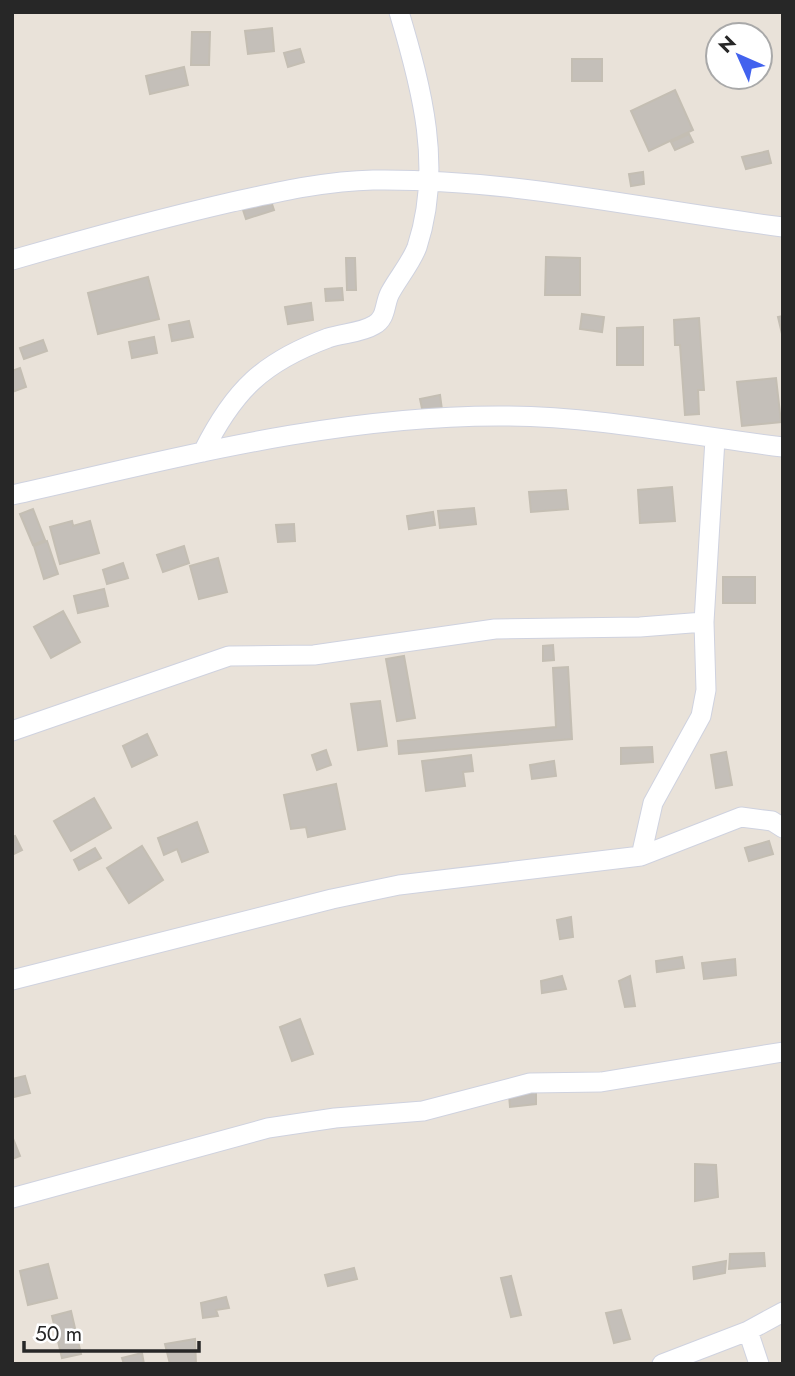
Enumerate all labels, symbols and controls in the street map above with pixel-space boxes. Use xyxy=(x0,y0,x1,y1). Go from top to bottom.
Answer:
north arrow xyxy=(704,21,774,91)
text: N xyxy=(712,29,742,59)
scale bar xyxy=(24,1310,200,1354)
text: 50 m xyxy=(35,1319,82,1349)

